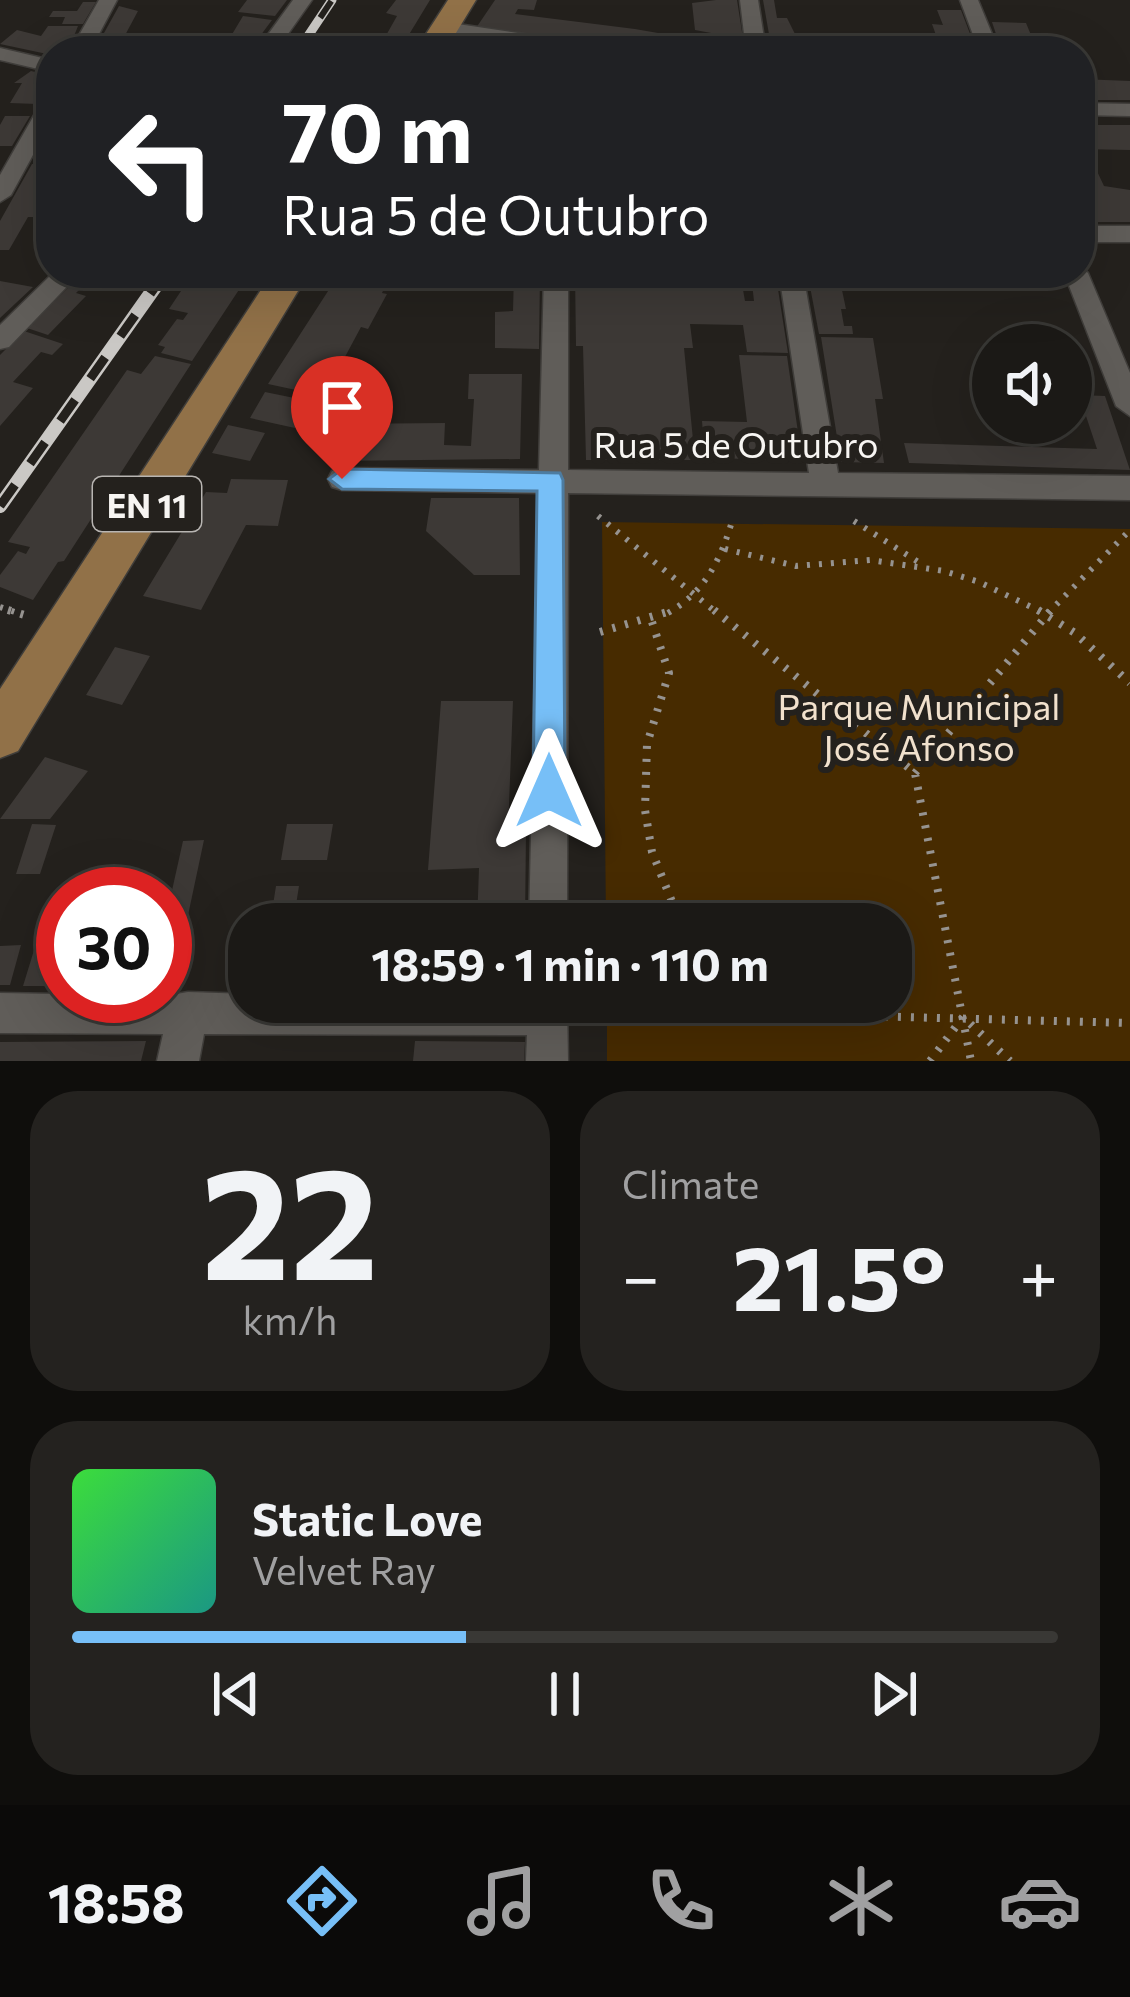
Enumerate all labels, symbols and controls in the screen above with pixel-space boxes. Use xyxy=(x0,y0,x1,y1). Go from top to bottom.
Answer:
text: 70 m xyxy=(282,78,473,180)
icon: left xyxy=(84,84,240,240)
text: Rua 5 de Outubro xyxy=(282,180,709,246)
map controls xyxy=(972,324,1092,444)
button: sound xyxy=(972,324,1092,444)
pin xyxy=(291,356,393,479)
icon: arrive xyxy=(309,374,375,440)
street label: Rua 5 de Outubro xyxy=(594,421,878,465)
road number: EN 11 xyxy=(93,477,201,531)
park label: Parque Municipal José Afonso xyxy=(778,683,1060,768)
position arrow xyxy=(486,728,612,854)
speed limit sign: 30 xyxy=(36,867,192,1023)
text: 18:59 · 1 min · 110 m xyxy=(371,935,769,990)
text: 22 xyxy=(201,1121,379,1312)
text: Climate xyxy=(622,1159,759,1207)
text: 21.5° xyxy=(732,1219,946,1330)
text: − xyxy=(622,1234,660,1315)
text: + xyxy=(1019,1234,1058,1315)
text: km/h xyxy=(243,1295,337,1343)
text: Static Love xyxy=(252,1490,482,1545)
text: Velvet Ray xyxy=(252,1545,436,1593)
icon: previous xyxy=(203,1661,269,1727)
icon: pause xyxy=(532,1661,598,1727)
icon: next xyxy=(861,1661,927,1727)
icon: directions xyxy=(280,1859,364,1943)
icon: music xyxy=(460,1859,544,1943)
icon: phone xyxy=(639,1859,723,1943)
icon: climate xyxy=(819,1859,903,1943)
icon: car xyxy=(998,1859,1082,1943)
text: 18:58 xyxy=(48,1868,185,1934)

